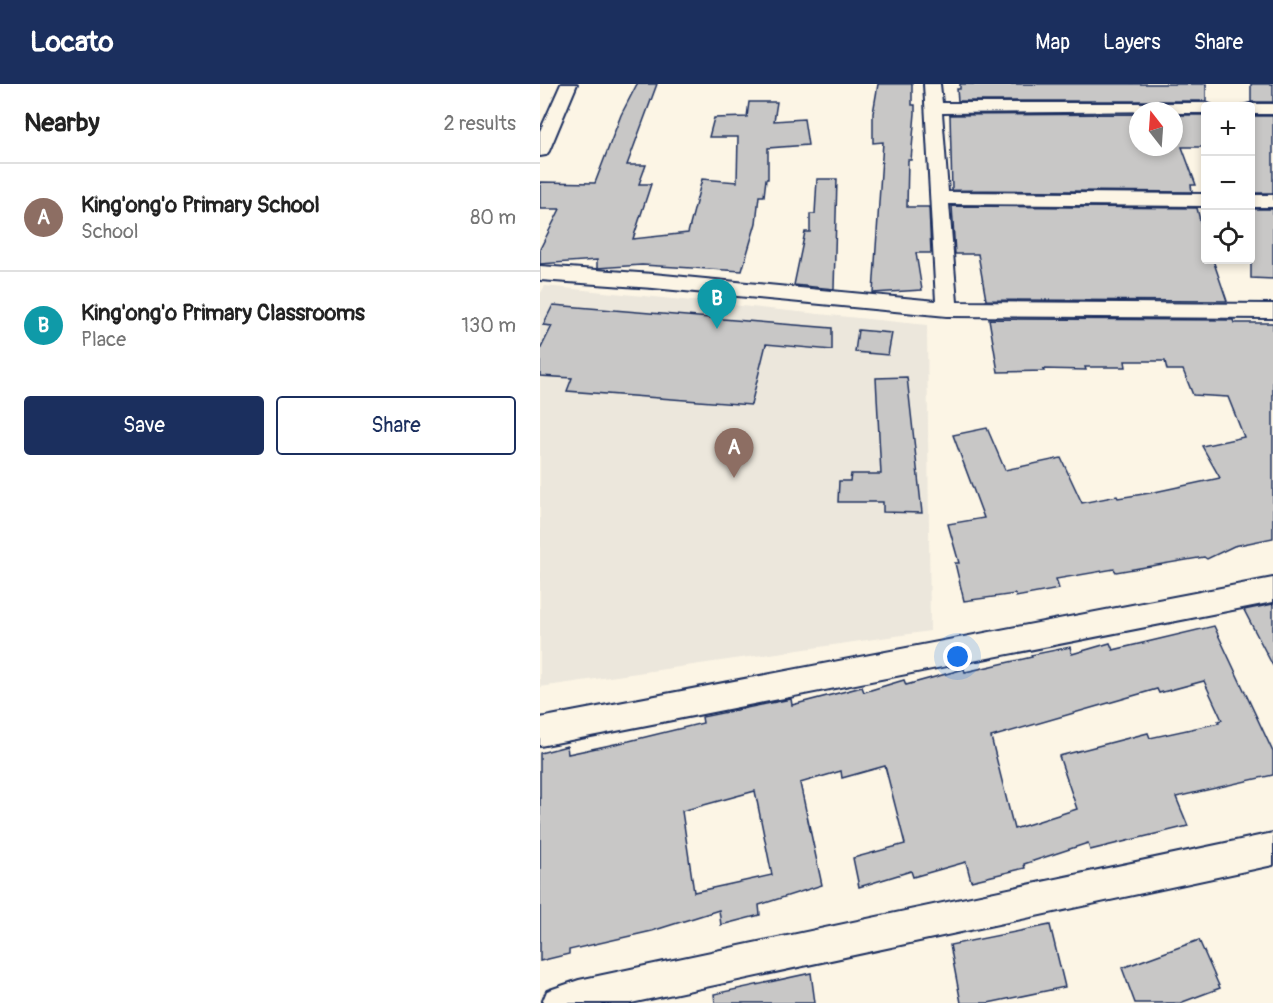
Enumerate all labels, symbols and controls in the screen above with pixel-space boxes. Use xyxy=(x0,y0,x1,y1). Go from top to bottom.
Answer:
text: Locato xyxy=(30,25,114,60)
text: Map xyxy=(1035,29,1070,56)
text: Layers xyxy=(1103,29,1161,56)
text: Share xyxy=(1194,29,1243,56)
north arrow xyxy=(1129,102,1183,156)
map controls xyxy=(1201,102,1255,264)
button: + xyxy=(1201,102,1255,156)
text: Nearby xyxy=(24,107,100,139)
text: 2 results xyxy=(444,111,516,136)
button: − xyxy=(1201,156,1255,210)
text: King'ong'o Primary School xyxy=(81,191,320,219)
text: A xyxy=(37,205,50,230)
text: 80 m xyxy=(470,205,516,230)
button: locate xyxy=(1201,210,1255,264)
text: School xyxy=(81,219,138,244)
pin: B xyxy=(698,280,736,329)
text: King'ong'o Primary Classrooms xyxy=(81,299,365,327)
text: B xyxy=(38,313,49,338)
text: 130 m xyxy=(461,313,516,338)
text: Place xyxy=(81,327,126,352)
button: Save xyxy=(24,396,264,455)
button: Share xyxy=(276,396,516,455)
pin: A xyxy=(714,428,754,478)
your location xyxy=(943,642,972,671)

